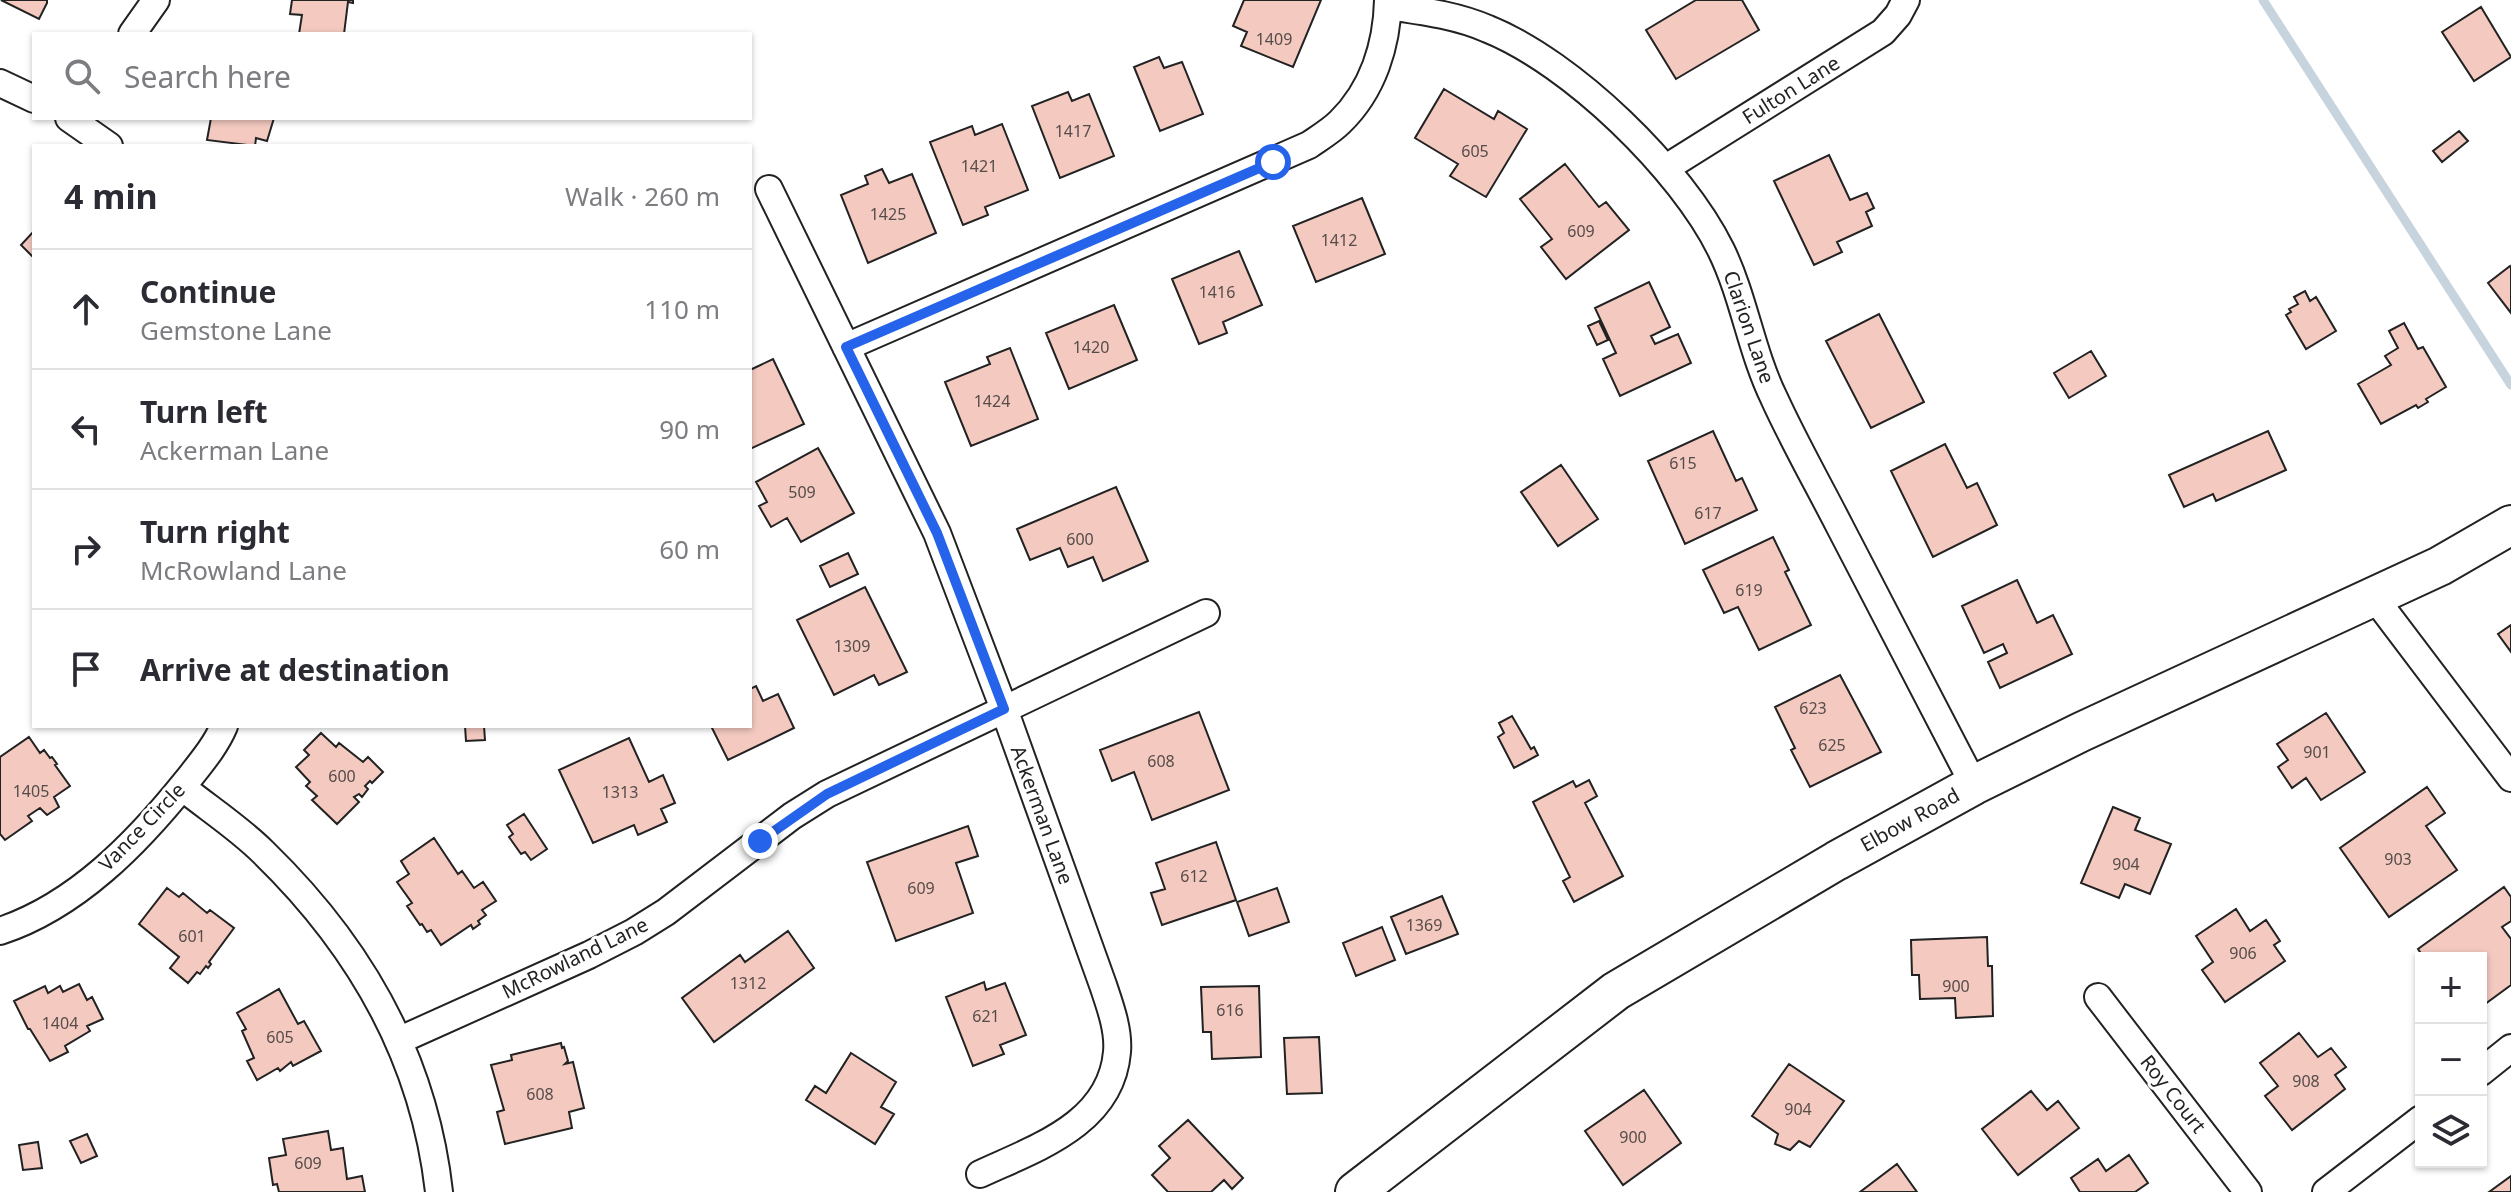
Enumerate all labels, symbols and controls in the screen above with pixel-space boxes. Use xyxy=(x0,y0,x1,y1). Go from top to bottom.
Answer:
house number: 1409 xyxy=(1256,28,1292,50)
search box xyxy=(32,32,752,120)
street label: Fulton Lane xyxy=(1737,49,1845,130)
icon: search xyxy=(60,54,104,98)
text: Search here xyxy=(124,56,291,97)
house number: 1417 xyxy=(1055,120,1091,142)
house number: 605 xyxy=(1461,140,1489,162)
route start xyxy=(1255,144,1291,180)
house number: 1421 xyxy=(961,155,997,177)
text: 4 min xyxy=(64,173,158,219)
text: Walk · 260 m xyxy=(565,178,720,214)
house number: 1425 xyxy=(870,203,906,225)
house number: 609 xyxy=(1567,220,1595,242)
house number: 1412 xyxy=(1321,229,1357,251)
street label: Clarion Lane xyxy=(1718,267,1781,387)
text: Continue xyxy=(140,271,276,312)
house number: 1416 xyxy=(1199,281,1235,303)
icon: ahead xyxy=(64,287,108,331)
text: 110 m xyxy=(644,291,720,327)
text: Gemstone Lane xyxy=(140,312,332,348)
house number: 1420 xyxy=(1073,336,1109,358)
house number: 1424 xyxy=(974,390,1010,412)
text: Turn left xyxy=(140,391,268,432)
icon: left xyxy=(64,407,108,451)
text: 90 m xyxy=(659,411,720,447)
text: Ackerman Lane xyxy=(140,432,329,468)
house number: 615 xyxy=(1669,452,1697,474)
house number: 509 xyxy=(788,481,816,503)
house number: 617 xyxy=(1694,502,1722,524)
text: Turn right xyxy=(140,511,290,552)
icon: right xyxy=(64,527,108,571)
house number: 600 xyxy=(1066,528,1094,550)
text: 60 m xyxy=(659,531,720,567)
text: McRowland Lane xyxy=(140,552,347,588)
house number: 619 xyxy=(1735,579,1763,601)
house number: 1309 xyxy=(834,635,870,657)
icon: arrive xyxy=(64,647,108,691)
text: Arrive at destination xyxy=(140,649,450,690)
house number: 623 xyxy=(1799,697,1827,719)
house number: 625 xyxy=(1818,734,1846,756)
house number: 901 xyxy=(2303,741,2331,763)
street label: Ackerman Lane xyxy=(1005,742,1080,888)
house number: 608 xyxy=(1147,750,1175,772)
house number: 600 xyxy=(328,765,356,787)
street label: Vance Circle xyxy=(93,777,191,877)
house number: 1405 xyxy=(13,780,49,802)
house number: 1313 xyxy=(602,781,638,803)
street label: Elbow Road xyxy=(1855,781,1964,858)
route end xyxy=(742,823,778,859)
house number: 903 xyxy=(2384,848,2412,870)
house number: 904 xyxy=(2112,853,2140,875)
house number: 612 xyxy=(1180,865,1208,887)
house number: 609 xyxy=(907,877,935,899)
street label: McRowland Lane xyxy=(497,911,652,1005)
house number: 1369 xyxy=(1406,914,1442,936)
house number: 601 xyxy=(178,925,206,947)
house number: 906 xyxy=(2229,942,2257,964)
map controls xyxy=(2415,952,2487,1168)
button: + xyxy=(2415,952,2487,1024)
house number: 1312 xyxy=(730,972,766,994)
house number: 900 xyxy=(1942,975,1970,997)
house number: 616 xyxy=(1216,999,1244,1021)
house number: 621 xyxy=(972,1005,1000,1027)
house number: 1404 xyxy=(42,1012,78,1034)
button: − xyxy=(2415,1024,2487,1096)
house number: 605 xyxy=(266,1026,294,1048)
street label: Roy Court xyxy=(2134,1049,2212,1138)
house number: 908 xyxy=(2292,1070,2320,1092)
house number: 608 xyxy=(526,1083,554,1105)
button: layers xyxy=(2415,1096,2487,1168)
house number: 904 xyxy=(1784,1098,1812,1120)
house number: 900 xyxy=(1619,1126,1647,1148)
house number: 609 xyxy=(294,1152,322,1174)

